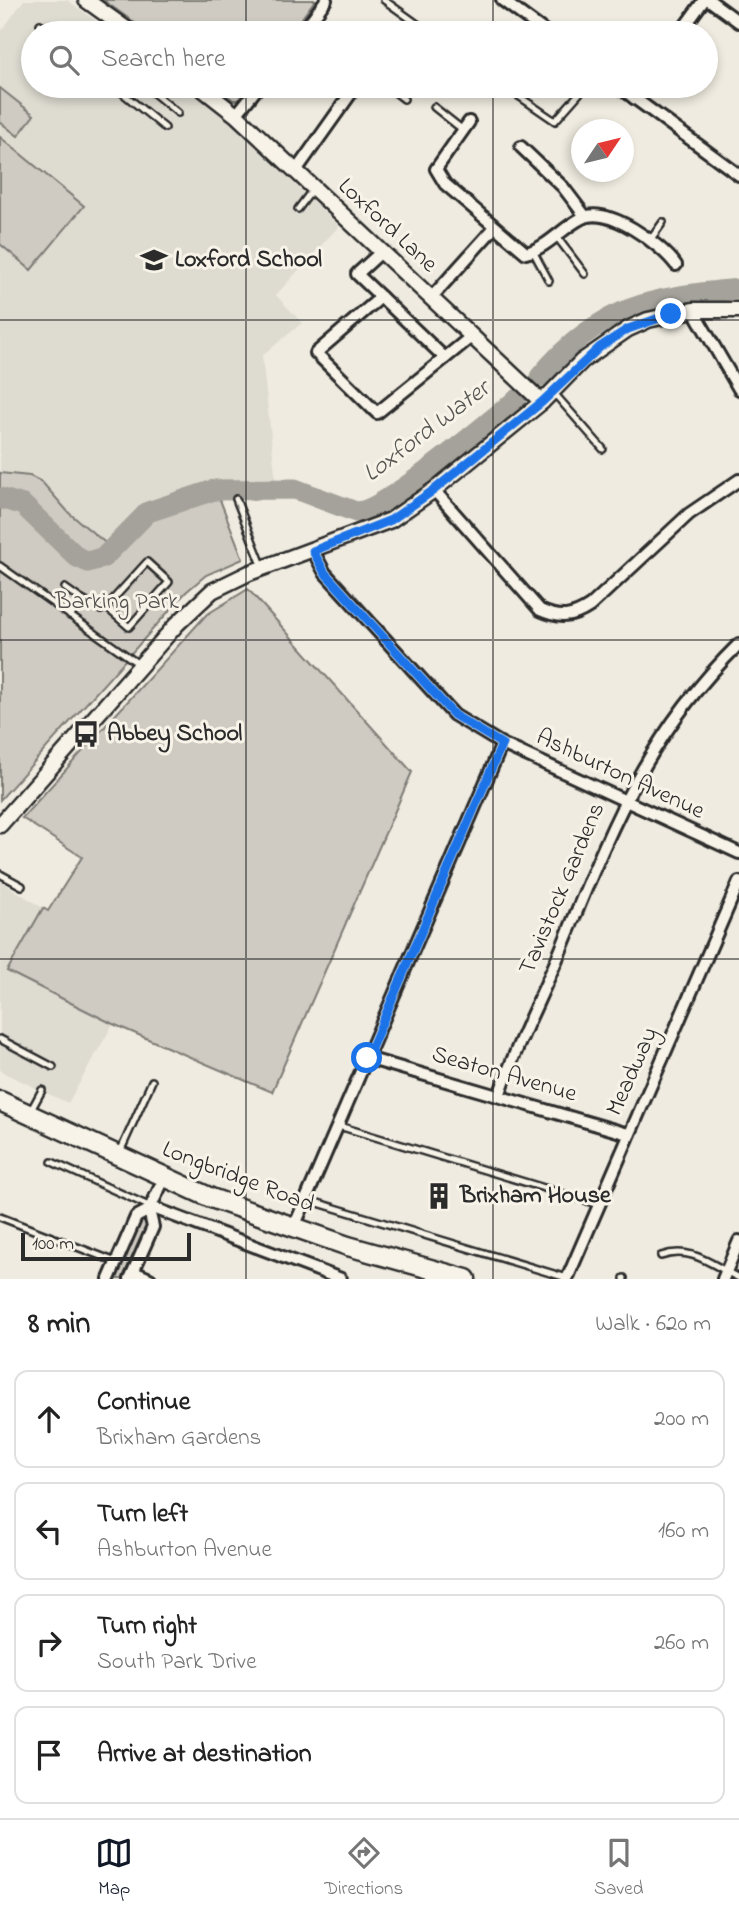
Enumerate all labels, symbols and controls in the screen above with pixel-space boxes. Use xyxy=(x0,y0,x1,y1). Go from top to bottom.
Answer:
search box xyxy=(21,21,718,98)
icon: search xyxy=(45,41,83,79)
text: Search here xyxy=(101,41,226,79)
north arrow xyxy=(571,119,634,182)
street label: Loxford Lane xyxy=(329,170,445,282)
place label: Loxford School xyxy=(175,243,322,278)
school or university icon: Loxford School xyxy=(139,245,169,275)
route end xyxy=(655,298,686,329)
water label: Loxford Water xyxy=(355,370,501,492)
park label: Barking Park xyxy=(54,585,179,620)
place label: Abbey School xyxy=(107,717,242,753)
bus stop icon: Abbey School xyxy=(71,719,101,749)
street label: Ashburton Avenue xyxy=(530,721,710,829)
street label: Tavistock Gardens xyxy=(511,797,615,981)
street label: Meadway xyxy=(598,1022,669,1122)
street label: Seaton Avenue xyxy=(427,1038,581,1112)
route start xyxy=(351,1042,382,1073)
street label: Longbridge Road xyxy=(157,1133,320,1223)
place label: Brixham House xyxy=(459,1179,612,1214)
building icon: Brixham House xyxy=(424,1181,454,1211)
scale bar xyxy=(21,1230,191,1262)
text: 100 m xyxy=(32,1231,74,1258)
text: 8 min xyxy=(28,1303,90,1347)
text: Walk · 620 m xyxy=(595,1308,711,1341)
text: Continue xyxy=(97,1384,190,1422)
icon: ahead xyxy=(30,1400,68,1438)
text: 200 m xyxy=(654,1403,709,1436)
text: Brixham Gardens xyxy=(97,1422,261,1455)
text: Turn left xyxy=(97,1496,188,1534)
icon: left xyxy=(30,1512,68,1550)
text: 160 m xyxy=(658,1515,709,1548)
text: Ashburton Avenue xyxy=(97,1534,272,1567)
text: Turn right xyxy=(97,1608,197,1646)
icon: right xyxy=(30,1624,68,1662)
text: 260 m xyxy=(654,1627,709,1660)
text: South Park Drive xyxy=(97,1646,257,1679)
icon: arrive xyxy=(30,1736,68,1774)
text: Arrive at destination xyxy=(97,1736,312,1774)
tab: Map xyxy=(95,1834,133,1903)
tab: Directions xyxy=(324,1834,403,1903)
tab: Saved xyxy=(594,1834,644,1903)

